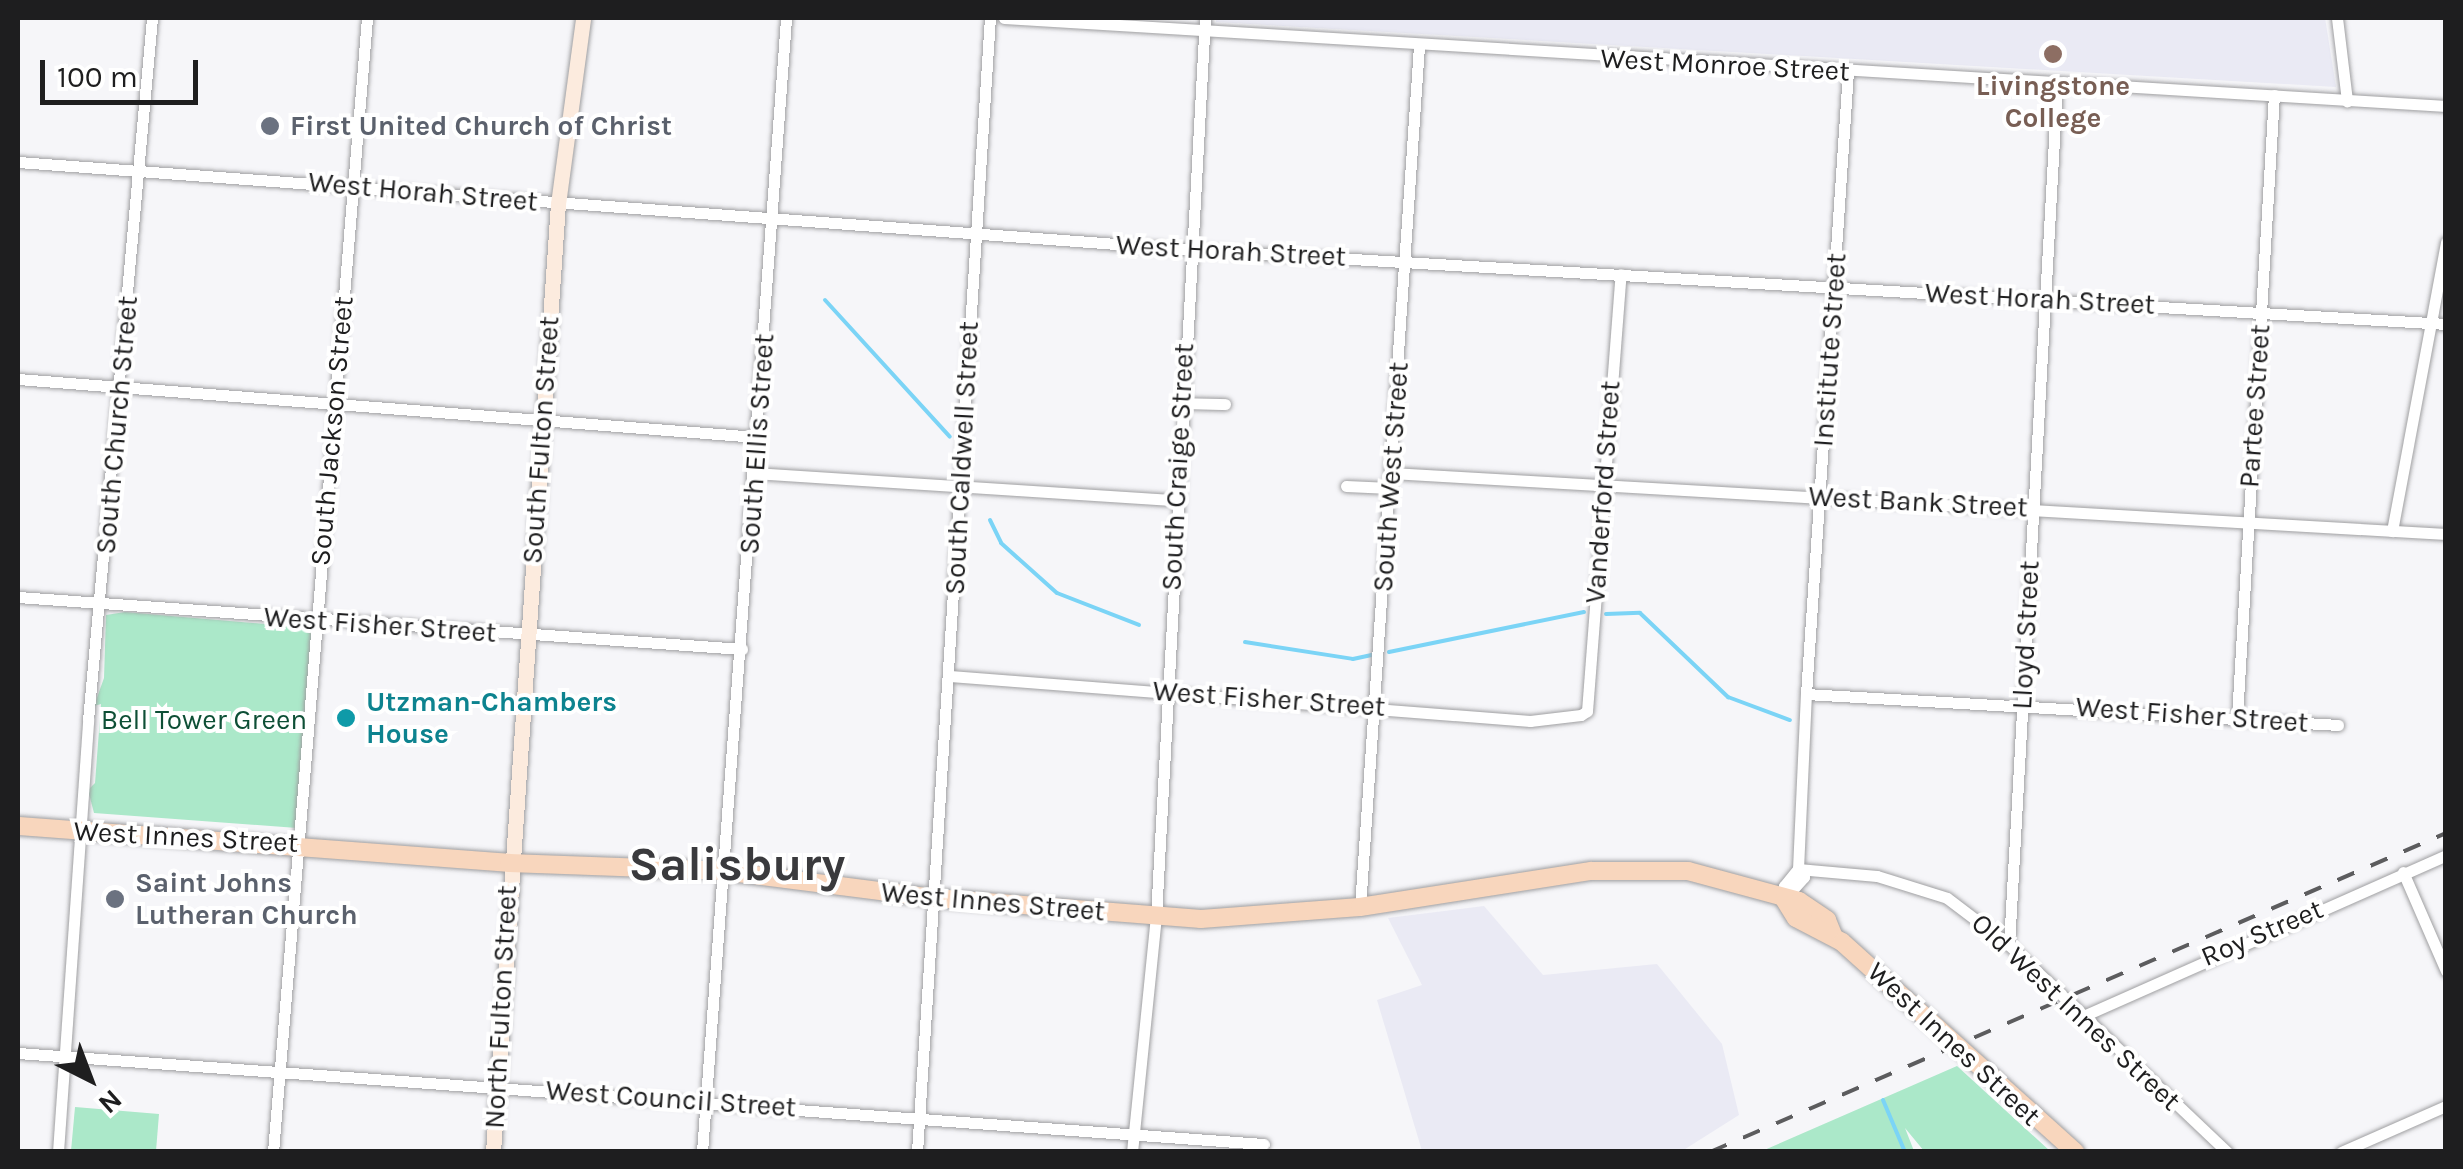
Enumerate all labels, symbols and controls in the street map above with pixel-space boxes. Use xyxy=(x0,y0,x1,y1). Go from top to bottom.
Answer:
scale bar xyxy=(45,40,202,102)
street label: West Monroe Street xyxy=(1599,42,1851,88)
marker: Livingstone College xyxy=(2042,43,2064,65)
text: 100 m xyxy=(57,59,138,95)
place label: Livingstone College xyxy=(1976,69,2130,135)
place label: First United Church of Christ xyxy=(290,109,672,143)
marker: First United Church of Christ xyxy=(259,115,281,137)
street label: West Horah Street xyxy=(307,165,539,219)
street label: West Horah Street xyxy=(1115,228,1347,274)
street label: Institute Street xyxy=(1806,252,1854,448)
street label: West Horah Street xyxy=(1924,276,2156,322)
street label: South Church Street xyxy=(89,294,145,556)
street label: South Jackson Street xyxy=(303,295,361,567)
street label: South Fulton Street xyxy=(516,315,566,565)
street label: South Caldwell Street xyxy=(938,320,986,596)
street label: Partee Street xyxy=(2233,323,2277,489)
street label: South Ellis Street xyxy=(733,332,781,556)
street label: South Craige Street xyxy=(1155,342,1201,592)
street label: South West Street xyxy=(1366,361,1416,593)
street label: Vanderford Street xyxy=(1578,379,1628,605)
street label: West Bank Street xyxy=(1808,479,2028,525)
street label: Lloyd Street xyxy=(2005,560,2047,710)
street label: West Fisher Street xyxy=(263,600,497,650)
street label: West Fisher Street xyxy=(1152,674,1386,724)
place label: Utzman-Chambers House xyxy=(366,685,617,751)
street label: West Fisher Street xyxy=(2075,690,2309,740)
park label: Bell Tower Green xyxy=(101,703,307,737)
marker: Utzman-Chambers House xyxy=(335,707,357,729)
street label: West Innes Street xyxy=(73,814,299,860)
district label: Salisbury xyxy=(629,836,845,894)
place label: Saint Johns Lutheran Church xyxy=(135,866,358,932)
street label: West Innes Street xyxy=(880,875,1106,929)
street label: North Fulton Street xyxy=(478,884,524,1130)
marker: Saint Johns Lutheran Church xyxy=(104,888,126,910)
street label: Roy Street xyxy=(2196,892,2328,974)
street label: Old West Innes Street xyxy=(1964,906,2188,1118)
street label: West Innes Street xyxy=(1860,955,2048,1133)
north arrow xyxy=(40,1029,140,1129)
street label: West Council Street xyxy=(545,1073,797,1125)
text: N xyxy=(92,1083,129,1121)

